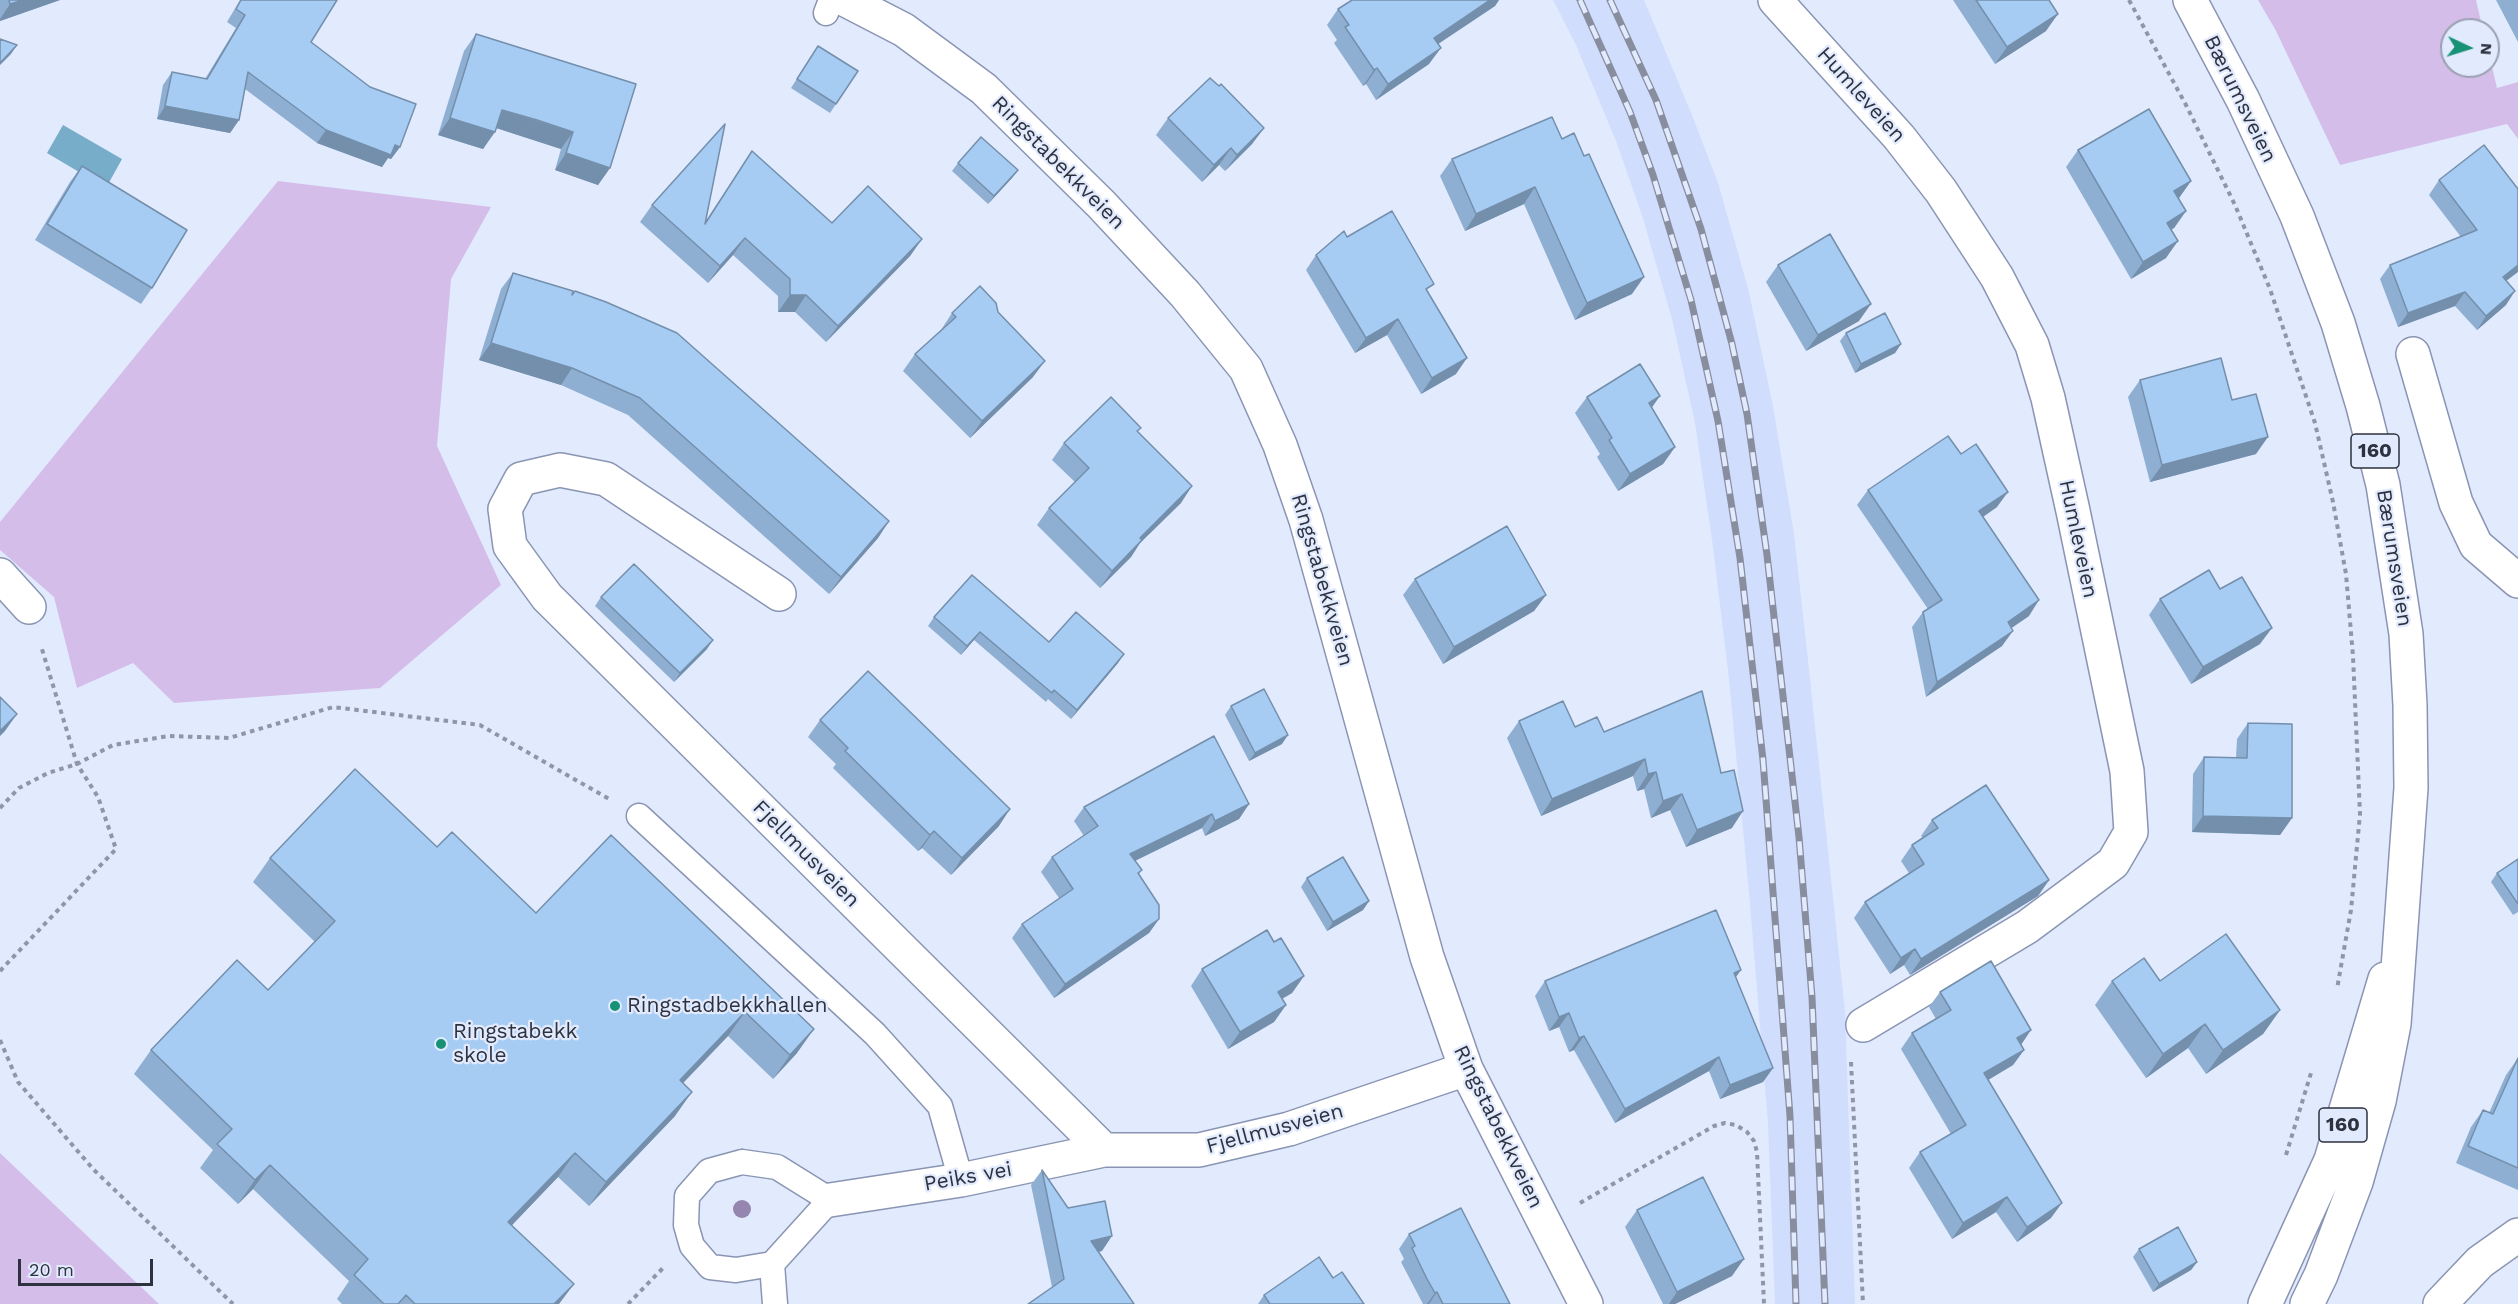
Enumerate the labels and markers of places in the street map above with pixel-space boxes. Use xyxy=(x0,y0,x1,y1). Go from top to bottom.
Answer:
place label: Ringstadbekkhallen xyxy=(627,993,827,1019)
marker: Ringstadbekkhallen xyxy=(608,999,622,1013)
place label: Ringstabekk skole xyxy=(453,1019,577,1069)
marker: Ringstabekk skole xyxy=(434,1037,448,1051)

